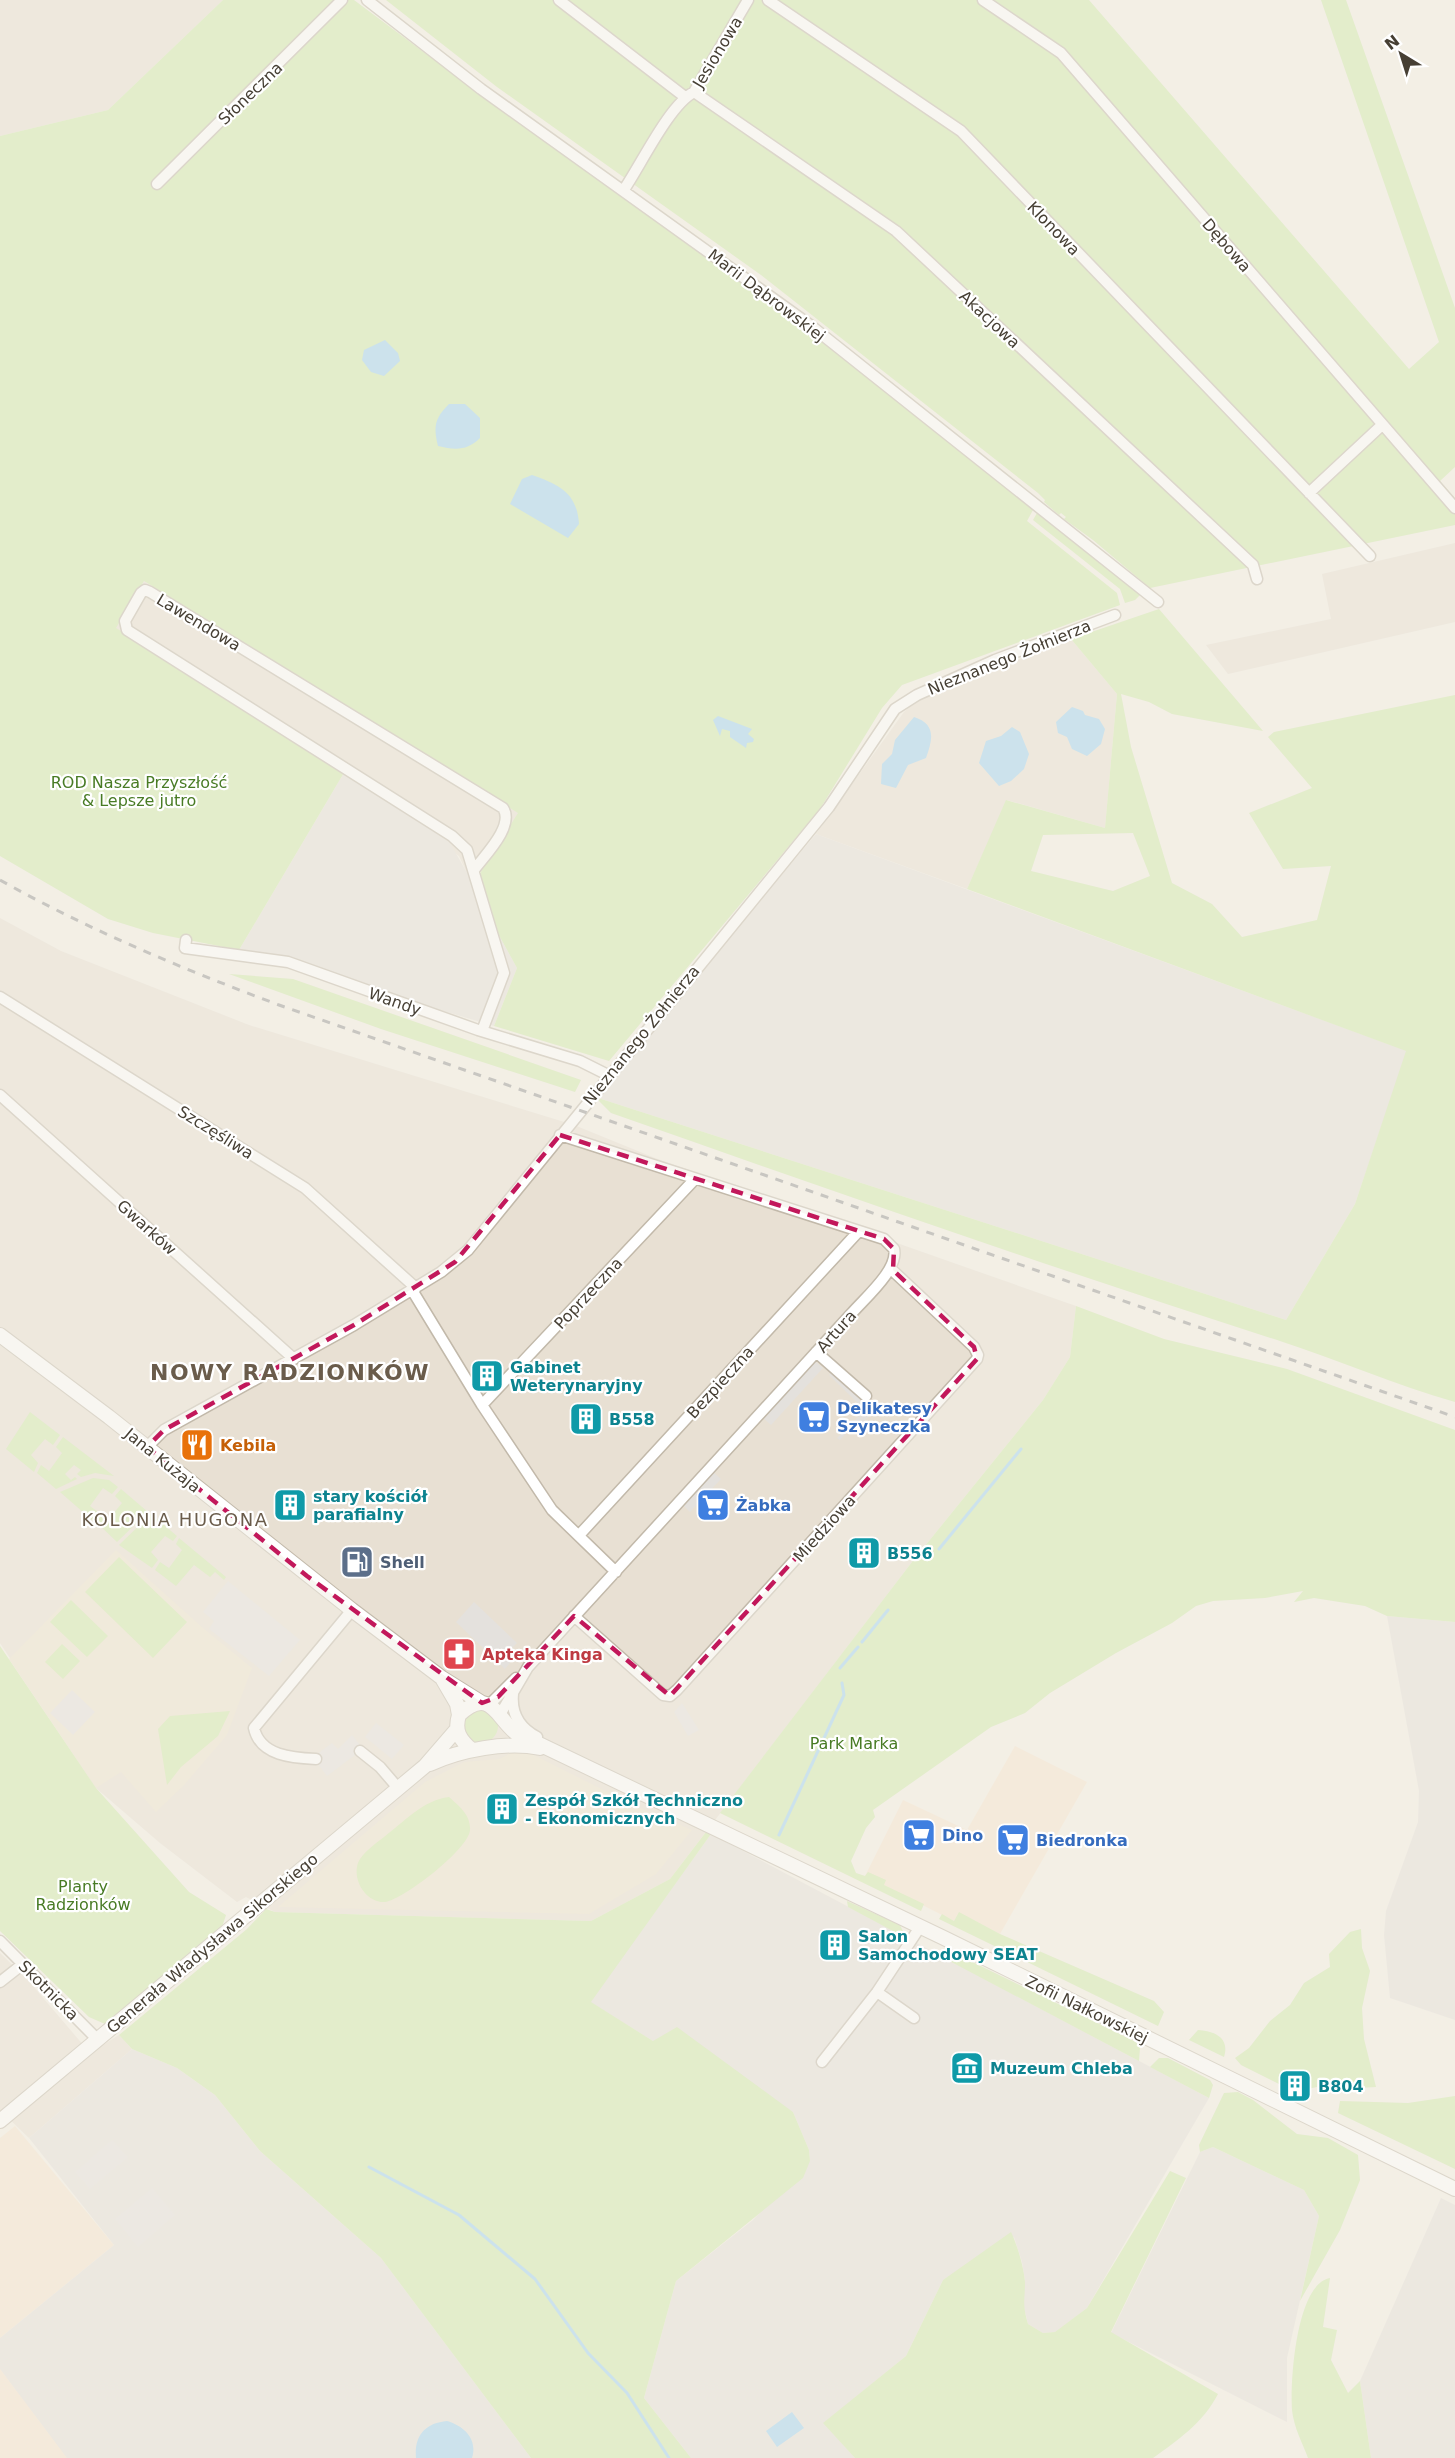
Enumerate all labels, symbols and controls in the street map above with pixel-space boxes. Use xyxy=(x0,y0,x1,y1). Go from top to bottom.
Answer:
street label: Jesionowa xyxy=(688,13,746,92)
north arrow xyxy=(1371,24,1431,84)
text: N xyxy=(1381,31,1403,54)
street label: Słoneczna xyxy=(214,58,286,129)
street label: Klonowa xyxy=(1023,197,1084,259)
street label: Dębowa xyxy=(1198,215,1255,276)
street label: Marii Dąbrowskiej xyxy=(704,245,829,346)
street label: Akacjowa xyxy=(956,287,1024,352)
street label: Lawendowa xyxy=(153,590,244,655)
street label: Nieznanego Żołnierza xyxy=(925,616,1093,699)
park label: ROD Nasza Przyszłość & Lepsze jutro xyxy=(51,773,227,810)
street label: Nieznanego Żołnierza xyxy=(579,962,704,1109)
street label: Wandy xyxy=(366,984,424,1019)
street label: Szczęśliwa xyxy=(174,1102,257,1163)
street label: Gwarków xyxy=(113,1196,180,1259)
street label: Poprzeczna xyxy=(550,1254,626,1333)
street label: Artura xyxy=(812,1306,860,1356)
street label: Bezpieczna xyxy=(683,1342,758,1422)
building icon: Gabinet Weterynaryjny xyxy=(469,1358,505,1394)
place label: Gabinet Weterynaryjny xyxy=(510,1358,643,1395)
district label: NOWY RADZIONKÓW xyxy=(150,1360,430,1385)
supermarket icon: Delikatesy Szyneczka xyxy=(796,1399,832,1435)
place label: Delikatesy Szyneczka xyxy=(837,1399,933,1436)
building icon: B558 xyxy=(568,1401,604,1437)
place label: B558 xyxy=(609,1410,655,1429)
street label: Jana Kużaja xyxy=(120,1423,204,1497)
restaurant icon: Kebila xyxy=(179,1427,215,1463)
place label: Kebila xyxy=(220,1436,276,1455)
building icon: stary kościół parafialny xyxy=(272,1487,308,1523)
place label: stary kościół parafialny xyxy=(313,1487,429,1524)
supermarket icon: Żabka xyxy=(695,1487,731,1523)
street label: Miedziowa xyxy=(789,1491,859,1566)
place label: Żabka xyxy=(736,1496,791,1515)
district label: KOLONIA HUGONA xyxy=(82,1509,268,1530)
building icon: B556 xyxy=(846,1535,882,1571)
fuel station icon: Shell xyxy=(339,1544,375,1580)
place label: B556 xyxy=(887,1544,933,1563)
place label: Shell xyxy=(380,1553,425,1572)
pharmacy icon: Apteka Kinga xyxy=(441,1636,477,1672)
place label: Apteka Kinga xyxy=(482,1645,603,1664)
park label: Park Marka xyxy=(810,1734,898,1753)
building icon: Zespół Szkół Techniczno - Ekonomicznych xyxy=(484,1791,520,1827)
place label: Zespół Szkół Techniczno - Ekonomicznych xyxy=(525,1791,743,1828)
supermarket icon: Dino xyxy=(901,1817,937,1853)
supermarket icon: Biedronka xyxy=(995,1822,1031,1858)
place label: Dino xyxy=(942,1826,983,1845)
place label: Biedronka xyxy=(1036,1831,1128,1850)
street label: Generała Władysława Sikorskiego xyxy=(103,1849,322,2037)
park label: Planty Radzionków xyxy=(35,1877,131,1914)
building icon: Salon Samochodowy SEAT xyxy=(817,1927,853,1963)
place label: Salon Samochodowy SEAT xyxy=(858,1927,1038,1964)
street label: Skotnicka xyxy=(15,1956,83,2024)
street label: Zofii Nałkowskiej xyxy=(1022,1971,1151,2047)
museum icon: Muzeum Chleba xyxy=(949,2050,985,2086)
place label: Muzeum Chleba xyxy=(990,2059,1133,2078)
building icon: B804 xyxy=(1277,2068,1313,2104)
place label: B804 xyxy=(1318,2077,1364,2096)

